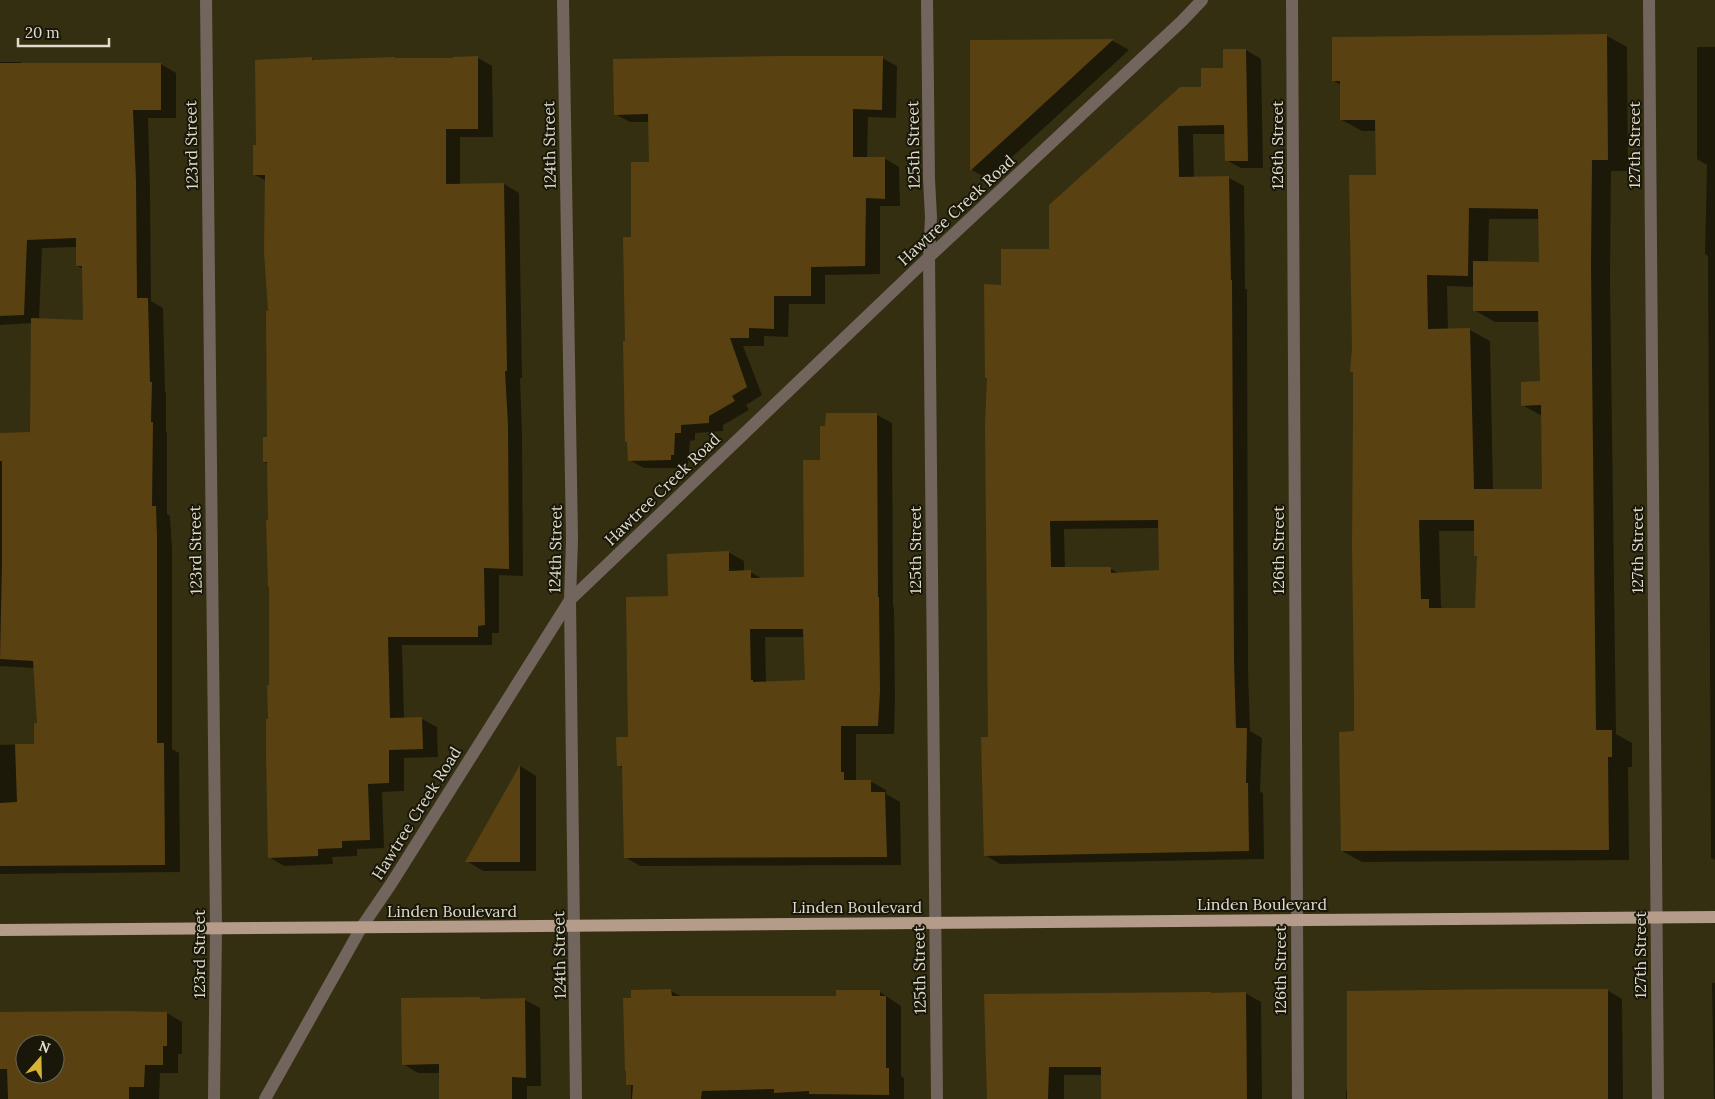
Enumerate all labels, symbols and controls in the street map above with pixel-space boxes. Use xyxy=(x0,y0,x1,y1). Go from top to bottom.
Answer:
scale bar xyxy=(18,15,109,47)
text: 20 m xyxy=(25,23,60,42)
street label: 123rd Street xyxy=(180,100,202,190)
street label: 124th Street xyxy=(538,100,560,189)
street label: 125th Street xyxy=(902,100,924,189)
street label: 126th Street xyxy=(1267,100,1287,190)
street label: 127th Street xyxy=(1624,101,1644,189)
street label: Hawtree Creek Road xyxy=(893,150,1019,269)
street label: Hawtree Creek Road xyxy=(600,428,724,549)
street label: 124th Street xyxy=(544,504,566,593)
street label: 123rd Street xyxy=(184,505,206,595)
street label: 125th Street xyxy=(905,505,925,594)
street label: 126th Street xyxy=(1268,505,1288,595)
street label: 127th Street xyxy=(1627,506,1647,594)
street label: Hawtree Creek Road xyxy=(367,743,465,883)
street label: Linden Boulevard xyxy=(1197,894,1327,914)
street label: Linden Boulevard xyxy=(792,897,922,917)
street label: Linden Boulevard xyxy=(387,901,517,921)
street label: 123rd Street xyxy=(189,909,209,999)
street label: 124th Street xyxy=(548,910,570,999)
street label: 127th Street xyxy=(1630,911,1650,999)
street label: 125th Street xyxy=(908,925,930,1014)
street label: 126th Street xyxy=(1270,925,1290,1015)
north arrow xyxy=(15,1034,65,1084)
text: N xyxy=(36,1036,53,1057)

